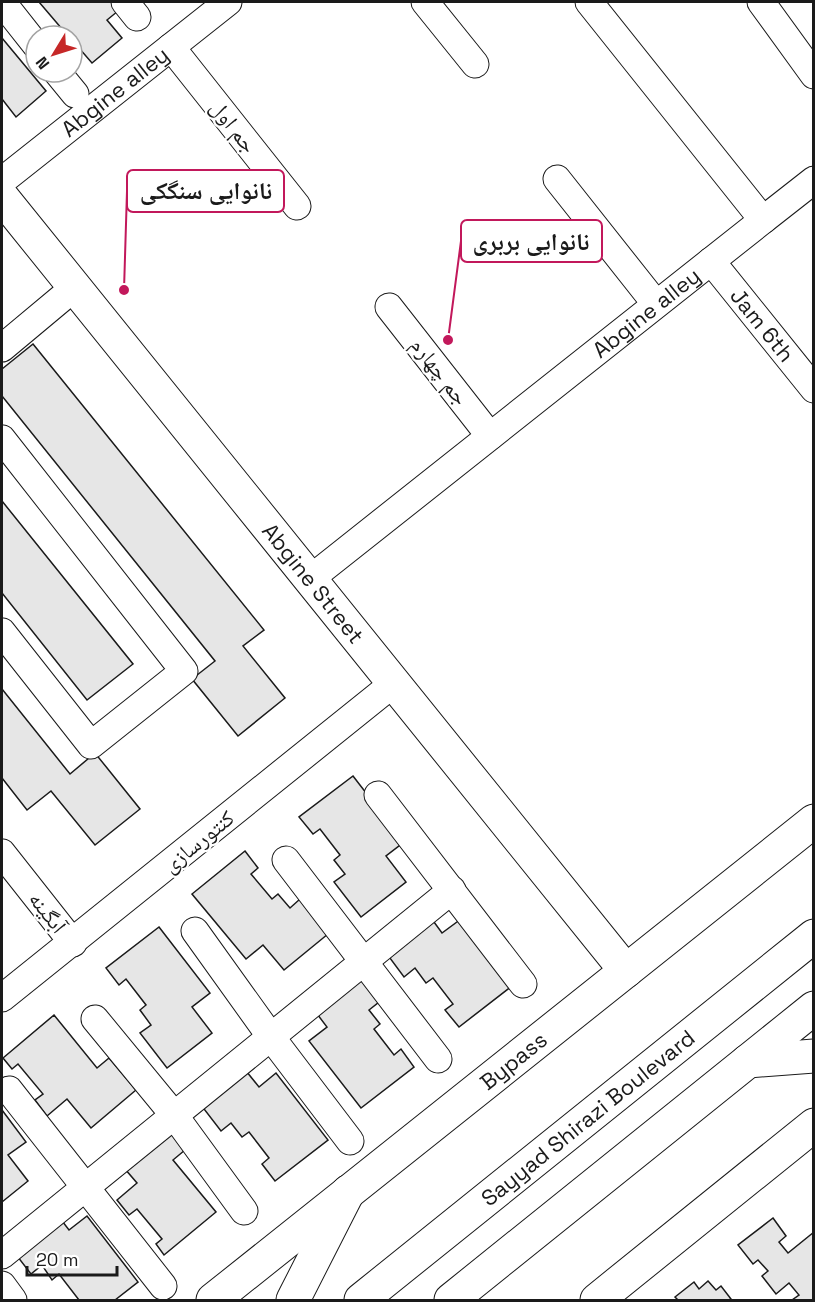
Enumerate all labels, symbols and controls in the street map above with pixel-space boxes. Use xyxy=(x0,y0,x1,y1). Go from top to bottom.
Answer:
north arrow xyxy=(24,24,84,84)
street label: Abgine alley xyxy=(55,40,174,143)
text: N xyxy=(31,52,54,74)
street label: جم اول xyxy=(204,94,263,159)
callout: نانوایی سنگکی xyxy=(127,170,284,212)
text: نانوایی سنگکی xyxy=(140,175,272,206)
callout: نانوایی بربری xyxy=(461,220,602,262)
text: نانوایی بربری xyxy=(473,226,589,257)
street label: Abgine alley xyxy=(587,261,706,364)
street label: Jam 6th xyxy=(724,282,801,367)
street label: جم چهارم xyxy=(404,331,475,411)
street label: Abgine Street xyxy=(256,517,370,649)
street label: کنتورسازی xyxy=(156,804,240,878)
street label: آبگینه xyxy=(23,885,73,939)
street label: Sayyad Shirazi Boulevard xyxy=(475,1023,700,1212)
street label: Bypass xyxy=(474,1025,553,1096)
scale bar xyxy=(27,1239,117,1277)
text: 20 m xyxy=(36,1248,79,1271)

